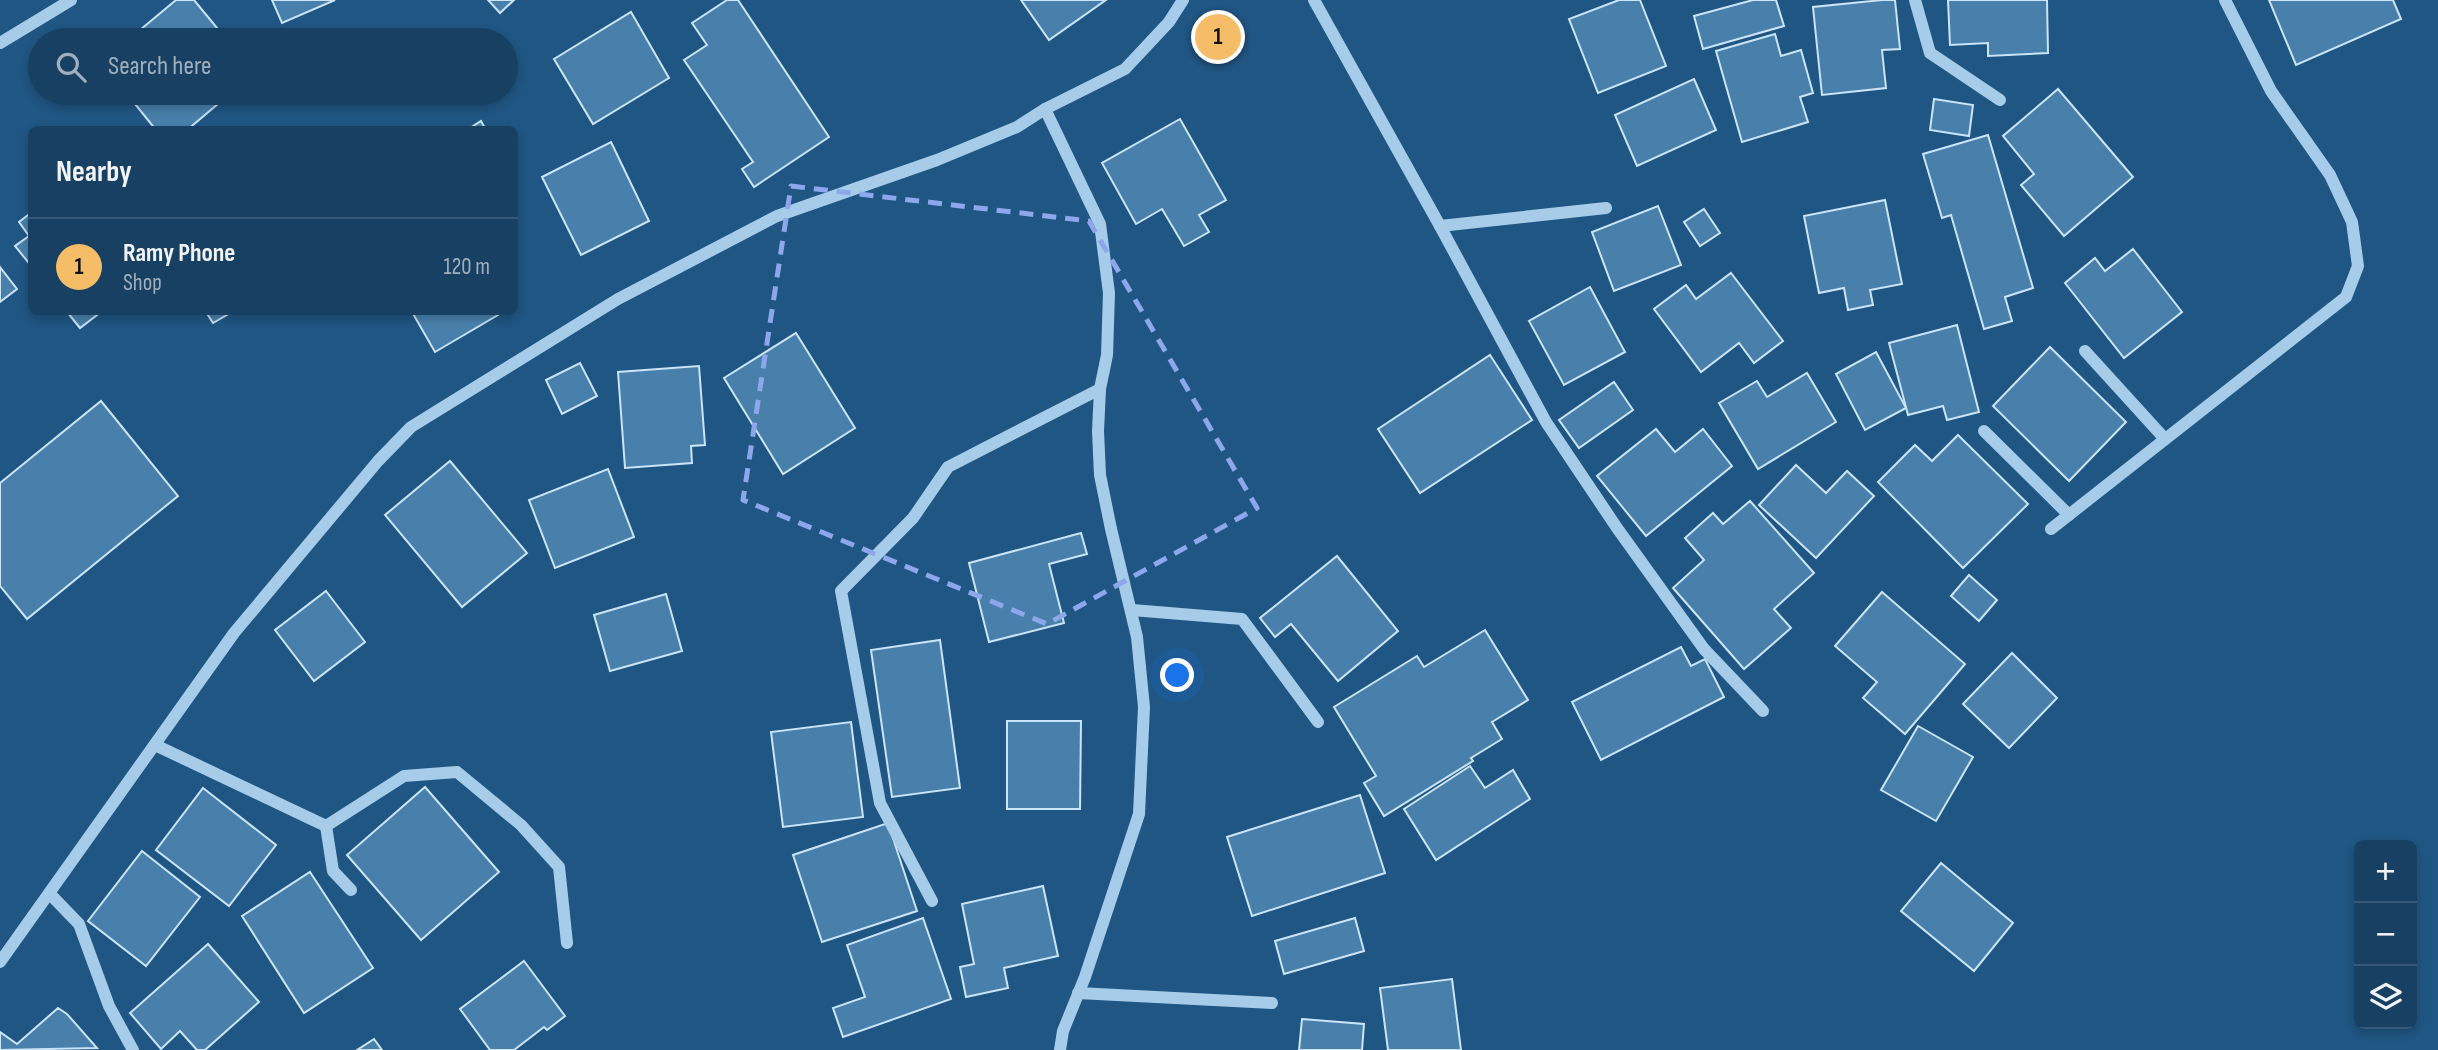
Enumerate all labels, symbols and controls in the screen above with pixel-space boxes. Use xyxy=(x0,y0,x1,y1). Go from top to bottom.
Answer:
pin: 1 xyxy=(1195,11,1241,63)
search box xyxy=(28,28,518,105)
icon: search xyxy=(52,48,90,86)
text: Search here xyxy=(108,51,211,82)
text: Nearby xyxy=(56,154,132,190)
text: Ramy Phone xyxy=(123,238,235,269)
text: 1 xyxy=(74,253,84,281)
text: 120 m xyxy=(444,253,490,281)
text: Shop xyxy=(123,269,162,297)
your location xyxy=(1160,658,1194,692)
map controls xyxy=(2354,840,2417,1029)
button: + xyxy=(2354,840,2417,903)
button: − xyxy=(2354,903,2417,966)
button: layers xyxy=(2354,966,2417,1029)

